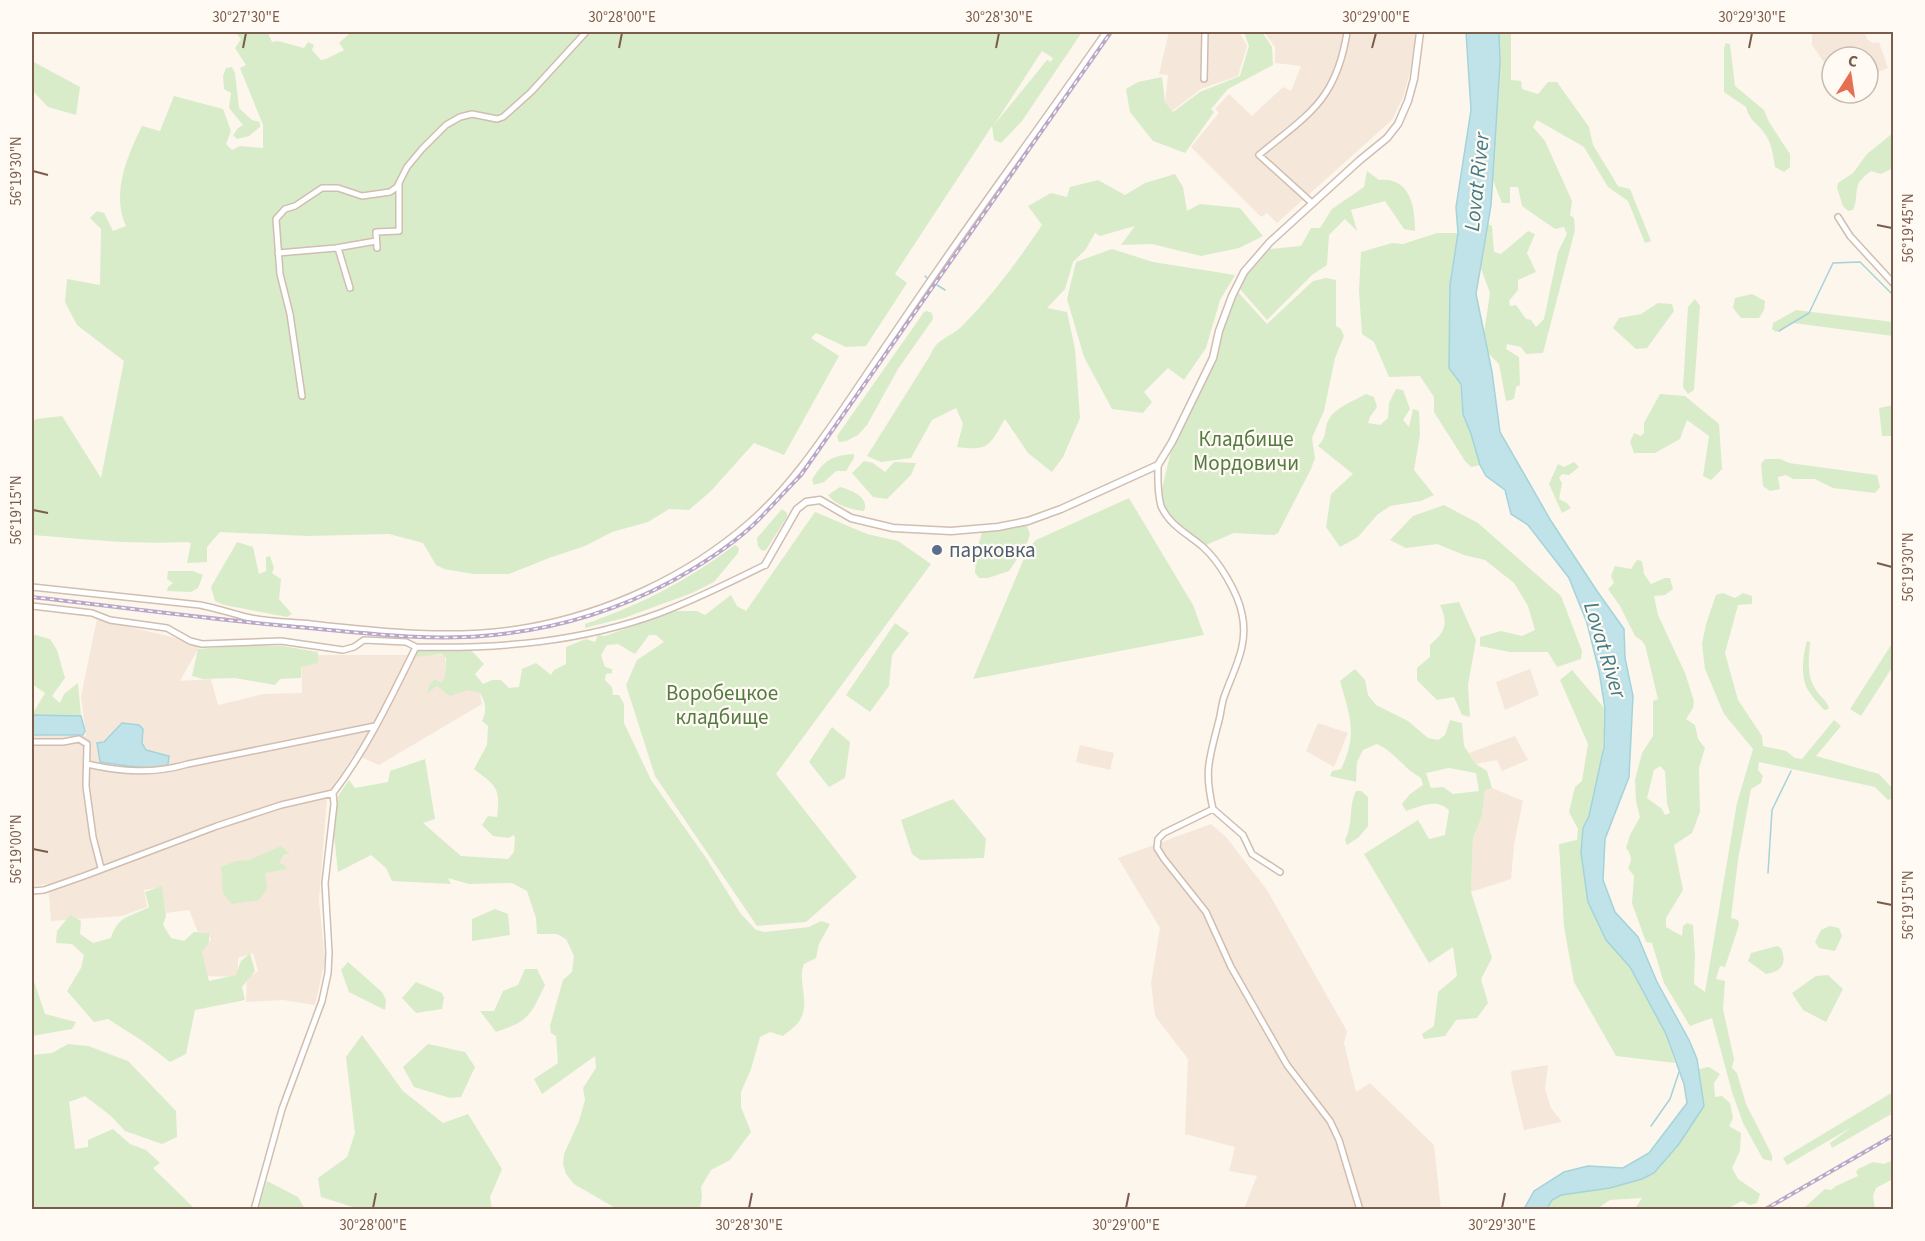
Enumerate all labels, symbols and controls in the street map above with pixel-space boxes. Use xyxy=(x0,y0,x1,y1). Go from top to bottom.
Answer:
text: 30°27'30"E xyxy=(212,7,280,28)
text: 30°28'00"E xyxy=(588,7,656,28)
text: 30°28'30"E xyxy=(965,7,1033,28)
text: 30°29'00"E xyxy=(1342,7,1410,28)
text: 30°29'30"E xyxy=(1718,7,1786,28)
north arrow xyxy=(1820,45,1880,105)
text: С xyxy=(1846,50,1860,73)
water label: Lovat River xyxy=(1456,129,1498,233)
text: 56°19'30"N xyxy=(6,136,27,206)
text: 56°19'45"N xyxy=(1898,193,1919,263)
park label: Кладбище Мордовичи xyxy=(1193,424,1299,478)
text: 56°19'15"N xyxy=(6,475,27,545)
text: 56°19'30"N xyxy=(1898,532,1919,602)
place label: парковка xyxy=(949,535,1036,565)
marker: парковка xyxy=(930,543,944,557)
water label: Lovat River xyxy=(1575,598,1635,704)
park label: Воробецкое кладбище xyxy=(666,678,778,732)
text: 56°19'00"N xyxy=(6,814,27,884)
text: 56°19'15"N xyxy=(1898,870,1919,940)
text: 30°28'00"E xyxy=(339,1215,407,1236)
text: 30°28'30"E xyxy=(715,1215,783,1236)
text: 30°29'00"E xyxy=(1092,1215,1160,1236)
text: 30°29'30"E xyxy=(1468,1215,1536,1236)

